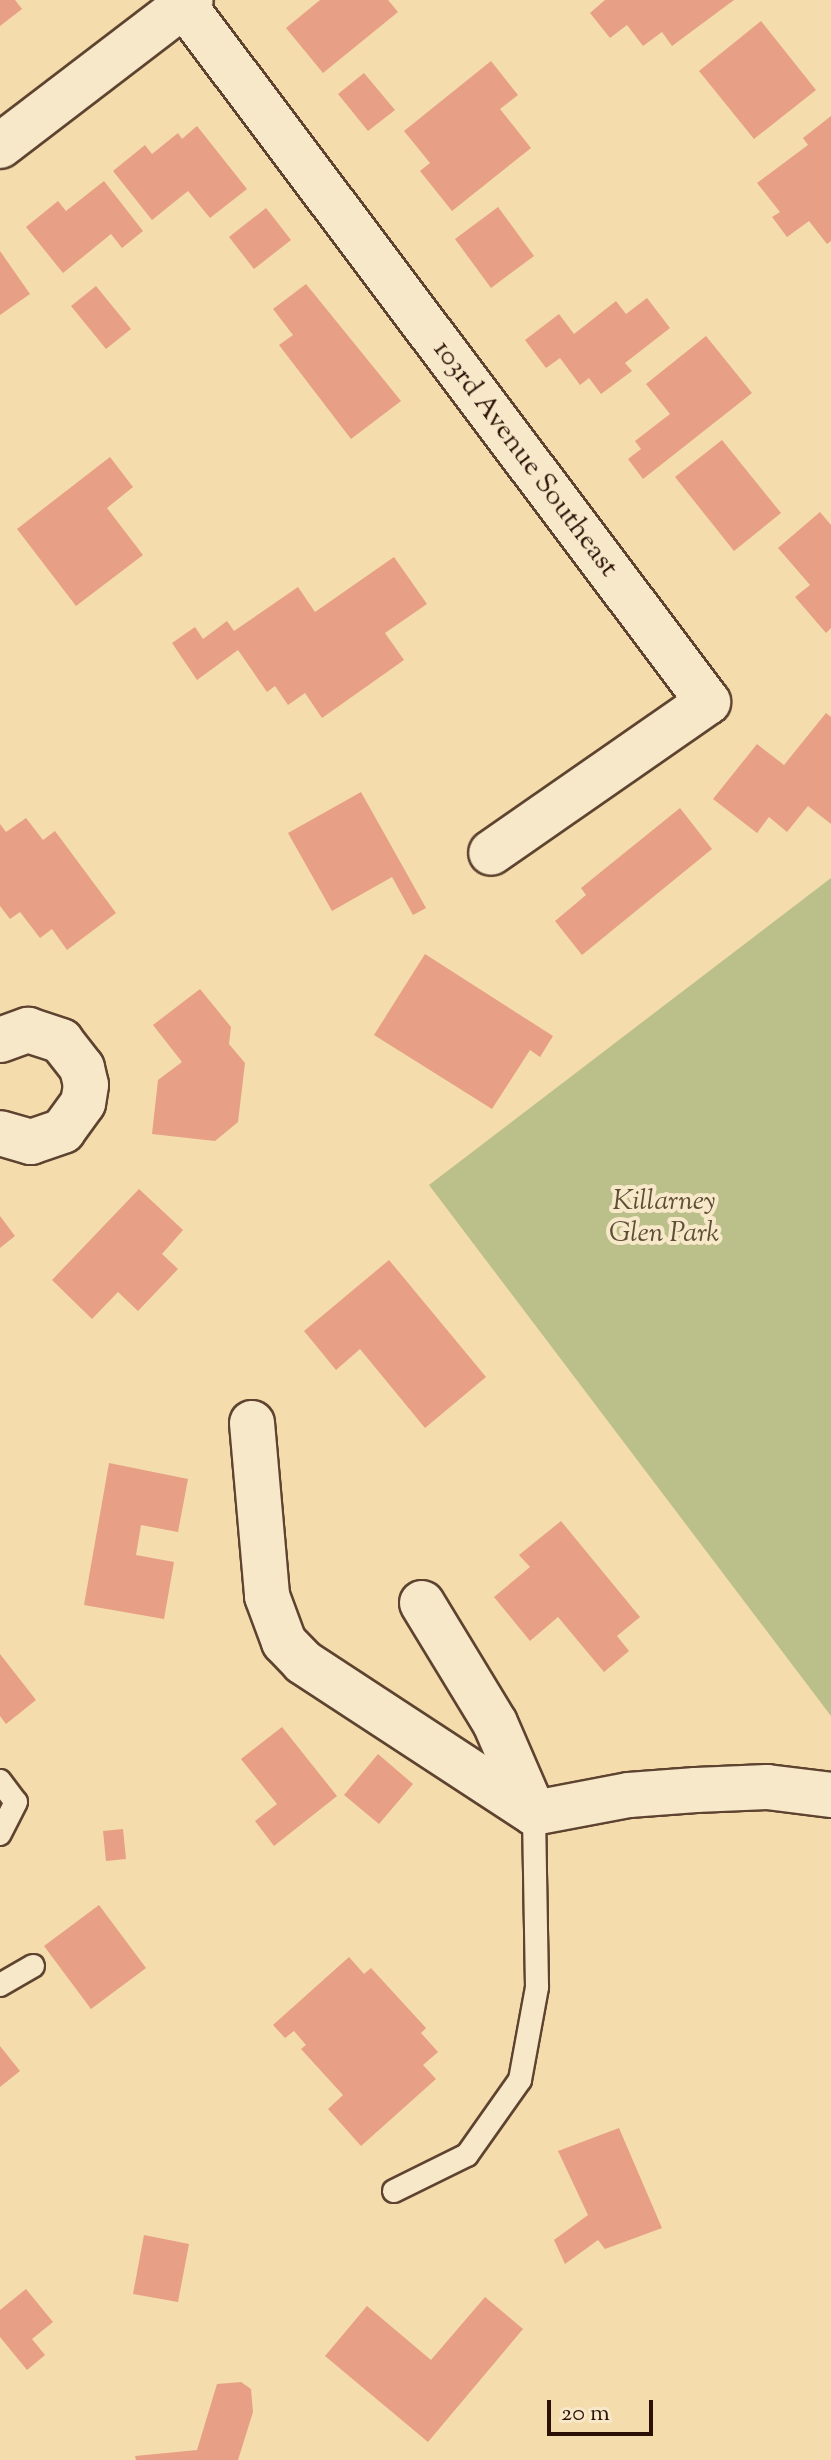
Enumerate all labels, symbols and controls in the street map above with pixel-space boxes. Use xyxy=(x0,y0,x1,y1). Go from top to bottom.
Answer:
street label: 103rd Avenue Southeast xyxy=(425,334,625,584)
park label: Killarney Glen Park xyxy=(609,1185,719,1251)
scale bar xyxy=(551,2384,657,2434)
text: 20 m xyxy=(561,2397,610,2431)

